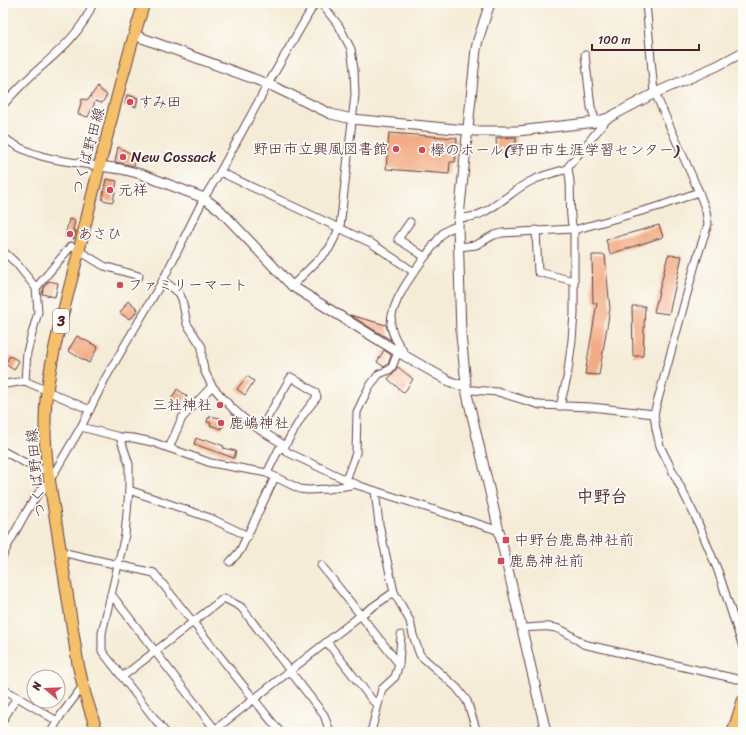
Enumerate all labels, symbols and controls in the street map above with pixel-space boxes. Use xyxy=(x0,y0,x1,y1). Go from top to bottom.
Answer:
scale bar xyxy=(592,26,699,52)
text: 100 m xyxy=(598,29,631,51)
place label: すみ田 xyxy=(138,89,182,115)
marker: すみ田 xyxy=(125,97,135,107)
street label: つくば野田線 xyxy=(64,104,112,198)
place label: 野田市立興風図書館 xyxy=(253,136,388,162)
place label: 欅のホール(野田市生涯学習センター) xyxy=(430,137,680,163)
place label: New Cossack xyxy=(131,144,216,170)
marker: 野田市立興風図書館 xyxy=(391,144,401,154)
marker: 欅のホール(野田市生涯学習センター) xyxy=(417,145,427,155)
marker: New Cossack xyxy=(118,152,128,162)
place label: 元祥 xyxy=(118,177,148,203)
marker: 元祥 xyxy=(105,185,115,195)
place label: あさひ xyxy=(78,221,122,247)
marker: あさひ xyxy=(65,229,75,239)
place label: ファミリーマート xyxy=(128,272,248,298)
marker: ファミリーマート xyxy=(115,280,125,290)
road number: 3 xyxy=(53,309,69,333)
place label: 三社神社 xyxy=(152,392,212,418)
marker: 三社神社 xyxy=(215,400,225,410)
place label: 鹿嶋神社 xyxy=(229,410,289,436)
marker: 鹿嶋神社 xyxy=(216,418,226,428)
street label: つくば野田線 xyxy=(18,427,54,519)
district label: 中野台 xyxy=(577,481,628,511)
place label: 中野台鹿島神社前 xyxy=(514,527,634,553)
marker: 中野台鹿島神社前 xyxy=(501,535,511,545)
place label: 鹿島神社前 xyxy=(509,548,584,574)
marker: 鹿島神社前 xyxy=(496,556,506,566)
north arrow xyxy=(26,669,66,709)
text: N xyxy=(26,679,47,694)

